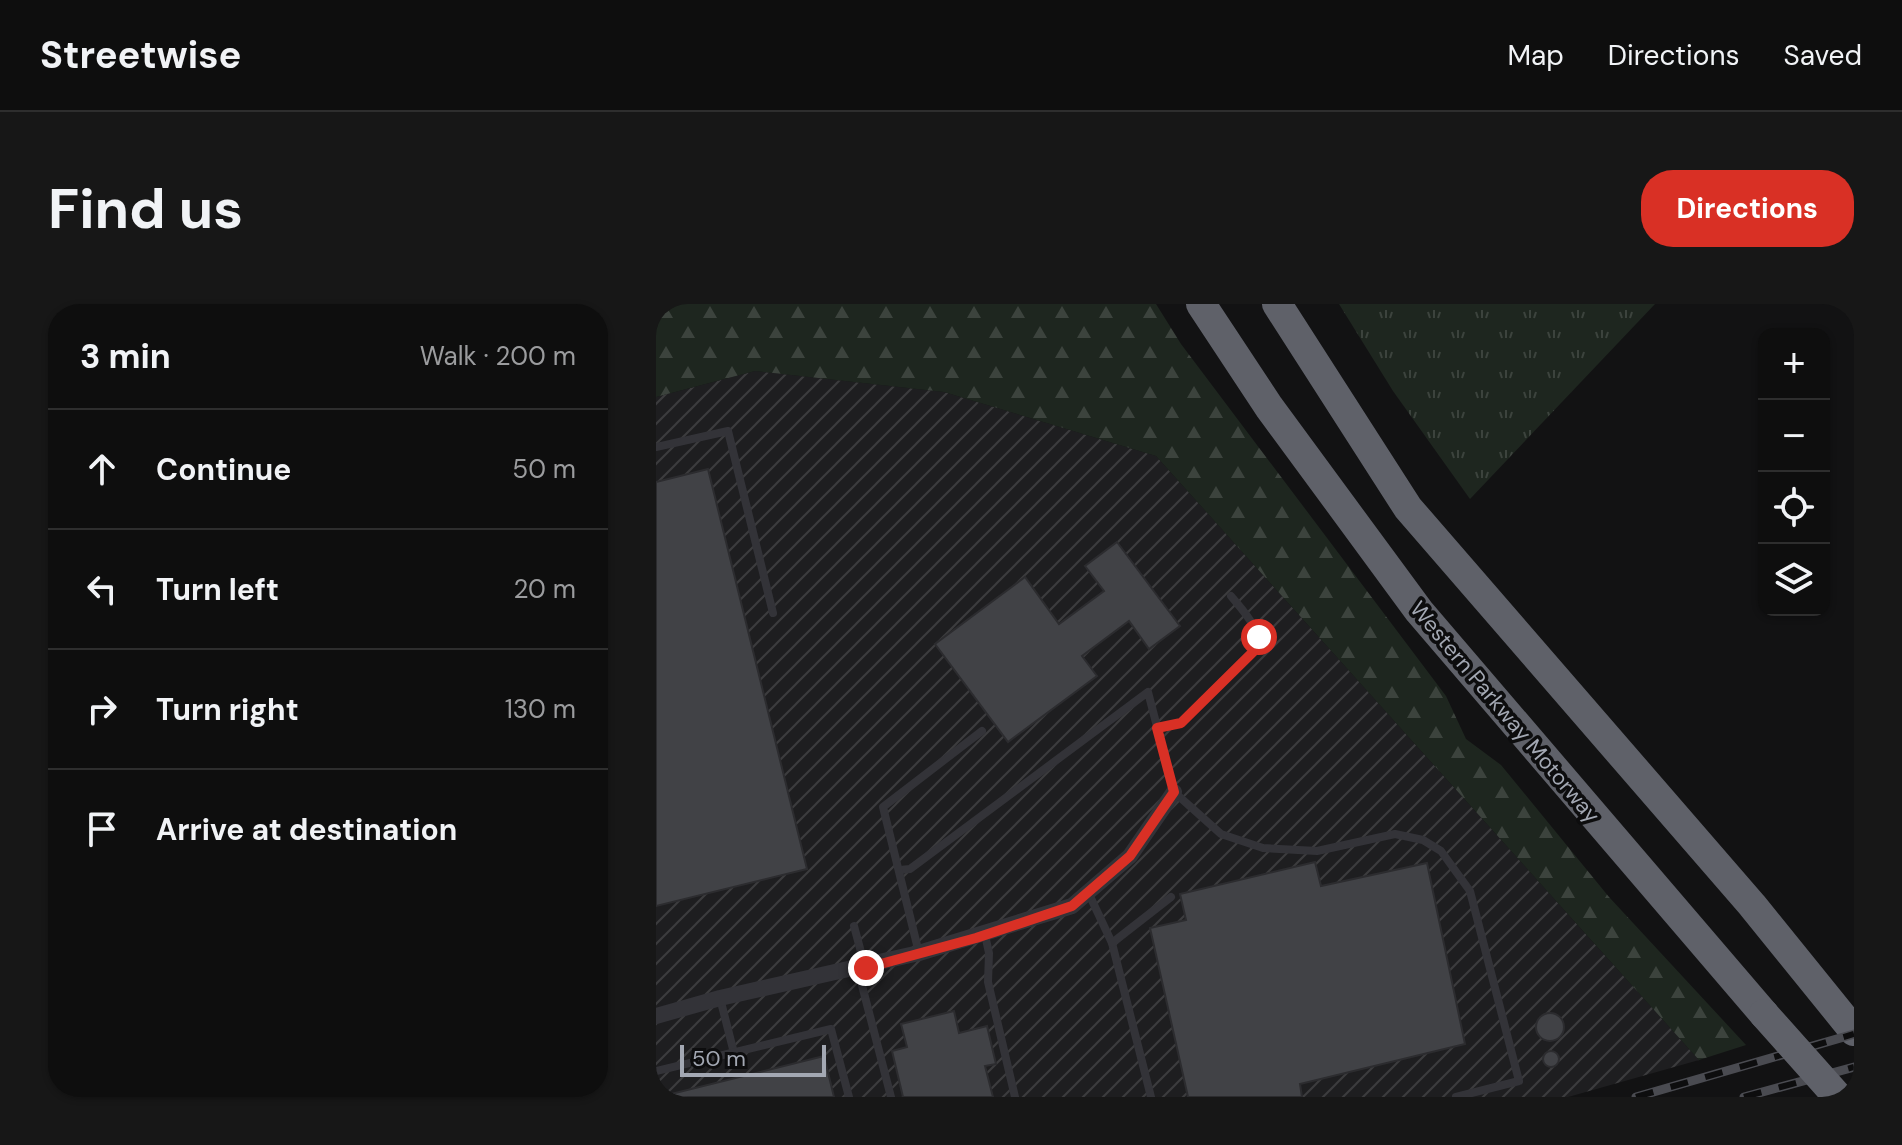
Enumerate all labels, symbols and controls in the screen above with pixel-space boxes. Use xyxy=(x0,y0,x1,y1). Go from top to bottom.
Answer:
text: Streetwise xyxy=(40,30,241,80)
text: Map xyxy=(1507,37,1564,74)
text: Directions xyxy=(1608,37,1740,74)
text: Saved xyxy=(1784,37,1862,74)
button: Directions xyxy=(1641,170,1854,247)
text: Find us xyxy=(48,172,243,245)
map controls xyxy=(1758,328,1830,616)
button: + xyxy=(1758,328,1830,400)
text: 3 min xyxy=(80,334,171,379)
text: Walk · 200 m xyxy=(420,339,576,373)
button: − xyxy=(1758,400,1830,472)
icon: ahead xyxy=(80,447,124,491)
text: Continue xyxy=(156,450,291,489)
text: 50 m xyxy=(512,452,576,486)
button: locate xyxy=(1758,472,1830,544)
button: layers xyxy=(1758,544,1830,616)
icon: left xyxy=(80,567,124,611)
text: Turn left xyxy=(156,570,279,609)
text: 20 m xyxy=(513,572,576,606)
street label: Western Parkway Motorway xyxy=(1404,595,1606,829)
route start xyxy=(1241,619,1277,655)
icon: right xyxy=(80,687,124,731)
text: Turn right xyxy=(156,690,299,729)
text: 130 m xyxy=(505,692,576,726)
icon: arrive xyxy=(80,807,124,851)
text: Arrive at destination xyxy=(156,810,457,849)
route end xyxy=(848,950,884,986)
scale bar xyxy=(680,1041,826,1077)
text: 50 m xyxy=(692,1044,746,1073)

